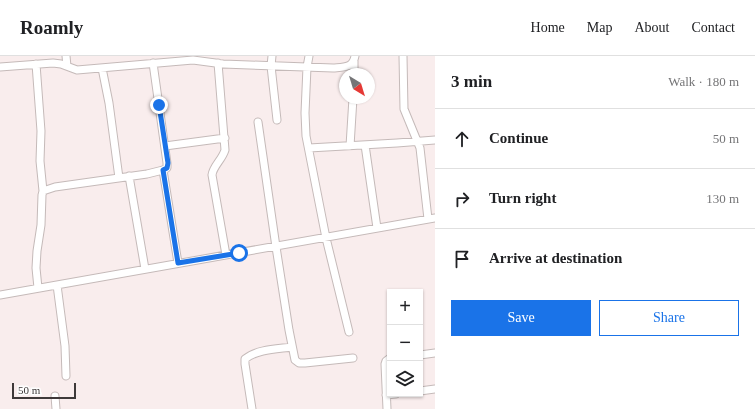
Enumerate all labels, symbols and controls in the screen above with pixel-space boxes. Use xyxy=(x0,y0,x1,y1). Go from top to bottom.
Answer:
text: Roamly xyxy=(20,17,83,38)
text: Home xyxy=(531,20,565,35)
text: Map xyxy=(587,20,612,35)
text: About xyxy=(634,20,669,35)
text: Contact xyxy=(691,20,735,35)
north arrow xyxy=(339,68,375,104)
text: 3 min xyxy=(451,72,492,91)
text: Walk · 180 m xyxy=(668,74,739,89)
route end xyxy=(150,96,168,114)
icon: ahead xyxy=(451,128,473,150)
text: Continue xyxy=(489,130,548,146)
text: 50 m xyxy=(713,131,739,146)
icon: right xyxy=(451,188,473,210)
text: Turn right xyxy=(489,190,556,206)
text: 130 m xyxy=(706,191,739,206)
route start xyxy=(230,244,248,262)
icon: arrive xyxy=(451,248,473,270)
text: Arrive at destination xyxy=(489,250,622,266)
map controls xyxy=(387,289,423,397)
button: + xyxy=(387,289,423,325)
button: Save xyxy=(451,300,591,336)
button: Share xyxy=(599,300,739,336)
button: − xyxy=(387,325,423,361)
button: layers xyxy=(387,361,423,397)
scale bar xyxy=(12,381,76,400)
text: 50 m xyxy=(18,384,40,396)

